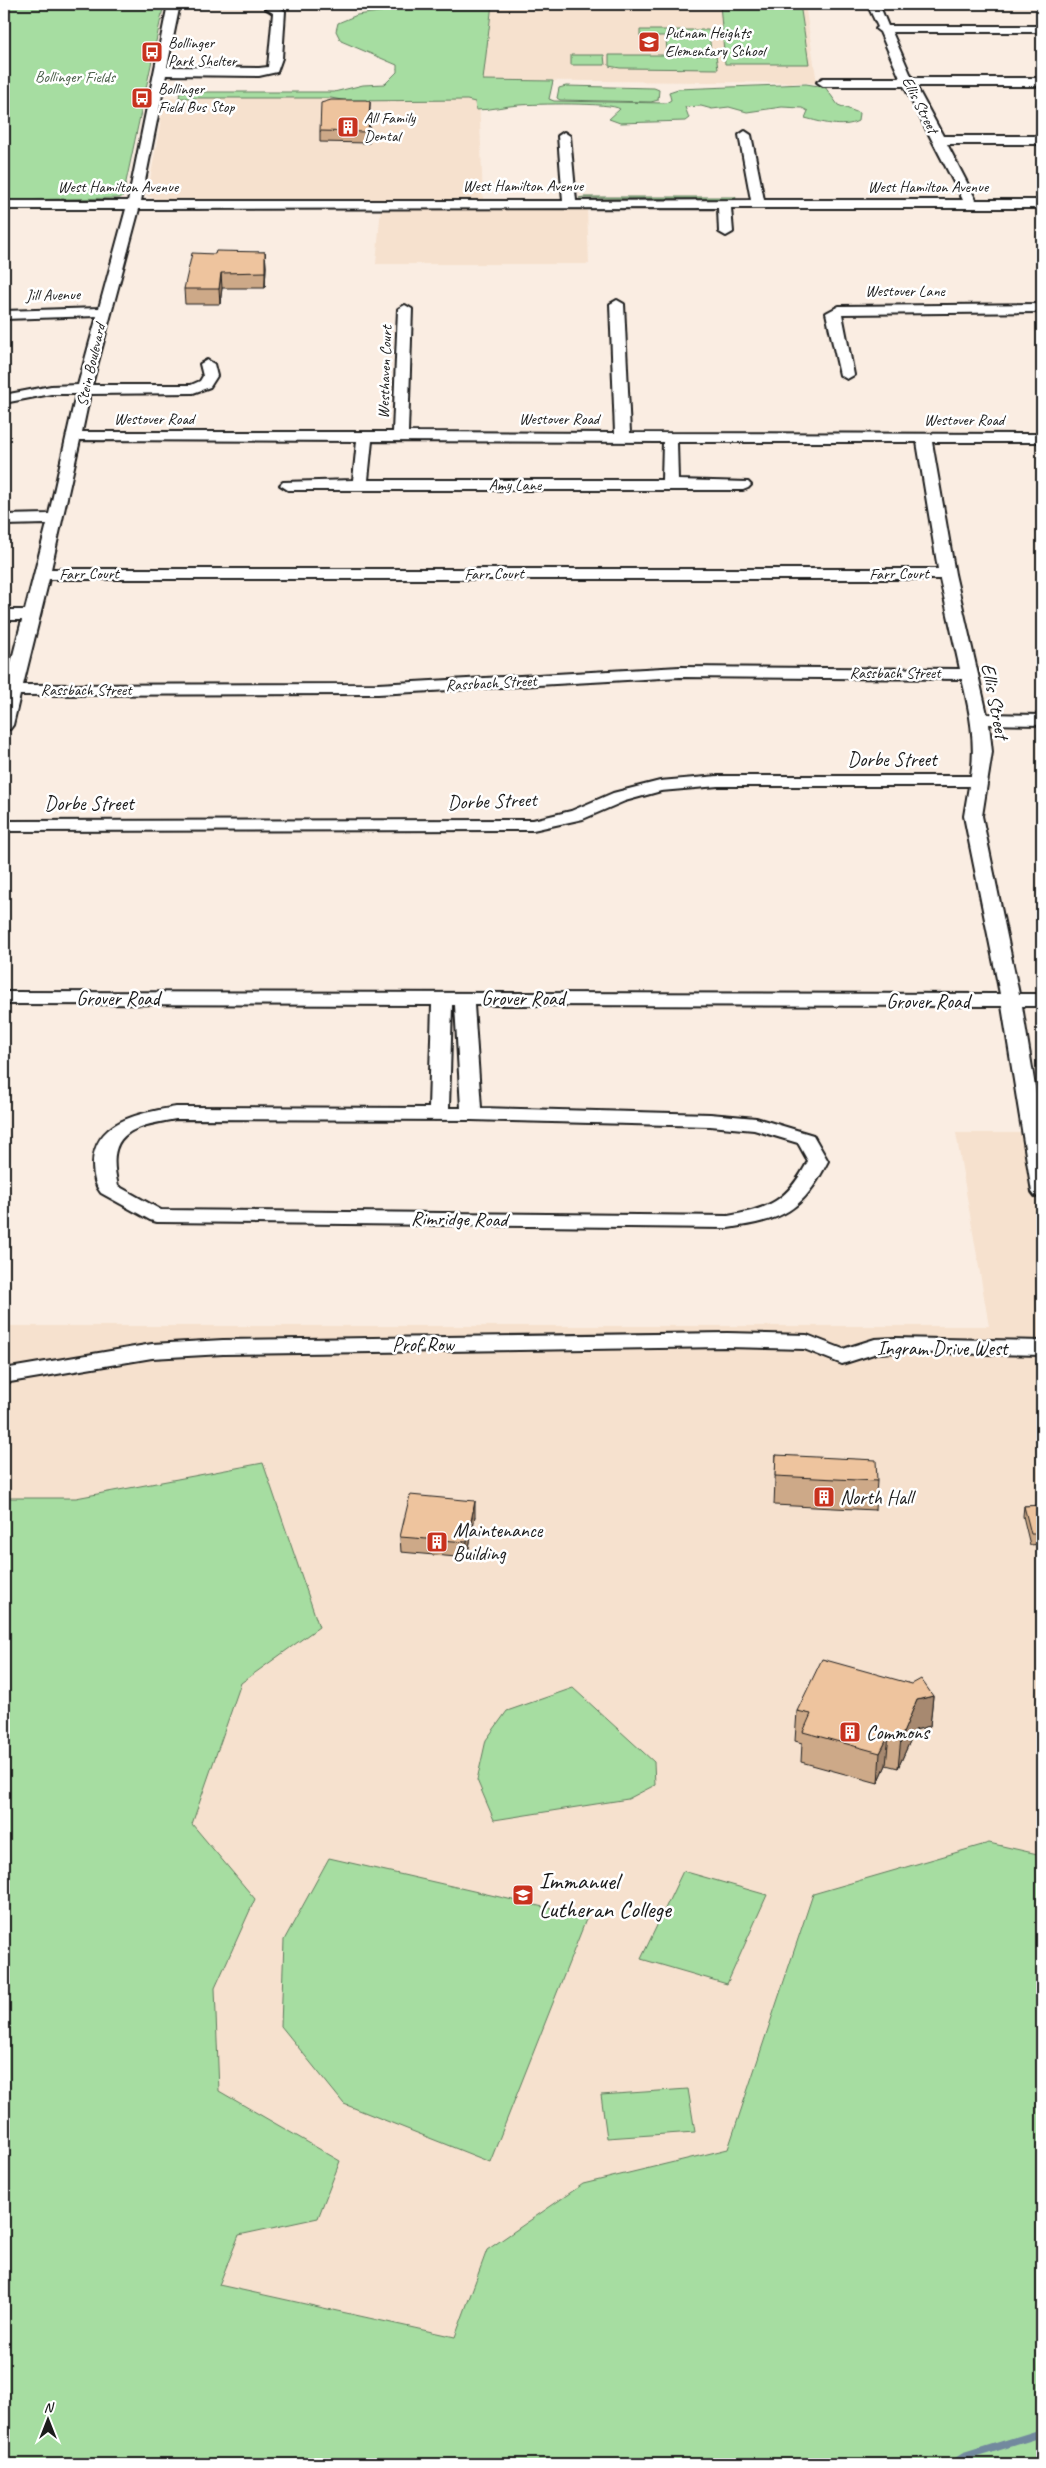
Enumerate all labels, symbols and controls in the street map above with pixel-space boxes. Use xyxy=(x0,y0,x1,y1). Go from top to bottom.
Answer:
place label: Putnam Heights Elementary School xyxy=(665,23,768,61)
school or university icon: Putnam Heights Elementary School xyxy=(637,30,661,54)
place label: Bollinger Park Shelter xyxy=(168,33,238,71)
bus stop icon: Bollinger Park Shelter xyxy=(140,40,164,64)
park label: Bollinger Fields xyxy=(35,67,117,87)
street label: Ellis Street xyxy=(897,73,944,139)
place label: Bollinger Field Bus Stop xyxy=(158,79,235,117)
bus stop icon: Bollinger Field Bus Stop xyxy=(130,86,154,110)
place label: All Family Dental xyxy=(364,108,417,146)
building icon: All Family Dental xyxy=(336,115,360,139)
street label: West Hamilton Avenue xyxy=(463,176,585,196)
street label: West Hamilton Avenue xyxy=(58,177,180,197)
street label: West Hamilton Avenue xyxy=(868,177,990,197)
street label: Westover Lane xyxy=(865,281,947,301)
street label: Jill Avenue xyxy=(25,284,82,305)
street label: Stein Boulevard xyxy=(72,319,111,408)
street label: Westhaven Court xyxy=(373,323,397,419)
street label: Westover Road xyxy=(114,409,197,429)
street label: Westover Road xyxy=(519,409,602,429)
street label: Westover Road xyxy=(924,410,1007,430)
street label: Amy Lane xyxy=(489,475,543,495)
street label: Farr Court xyxy=(59,564,120,584)
street label: Farr Court xyxy=(464,564,525,584)
street label: Farr Court xyxy=(869,564,930,584)
street label: Ellis Street xyxy=(975,661,1015,744)
street label: Rassbach Street xyxy=(849,663,942,683)
street label: Rassbach Street xyxy=(445,671,539,695)
street label: Rassbach Street xyxy=(40,680,133,700)
street label: Dorbe Street xyxy=(847,747,939,772)
street label: Dorbe Street xyxy=(447,787,539,815)
street label: Dorbe Street xyxy=(44,791,136,816)
street label: Grover Road xyxy=(76,986,163,1011)
street label: Grover Road xyxy=(481,986,568,1011)
street label: Grover Road xyxy=(886,989,973,1014)
street label: Rimridge Road xyxy=(411,1206,511,1232)
street label: Prof Row xyxy=(392,1332,455,1357)
street label: Ingram Drive West xyxy=(877,1336,1010,1361)
building icon: North Hall xyxy=(812,1485,836,1509)
place label: North Hall xyxy=(840,1485,916,1510)
place label: Maintenance Building xyxy=(453,1518,544,1566)
building icon: Maintenance Building xyxy=(425,1530,449,1554)
building icon: Commons xyxy=(838,1720,862,1744)
place label: Commons xyxy=(866,1720,931,1745)
place label: Immanuel Lutheran College xyxy=(539,1866,673,1924)
school or university icon: Immanuel Lutheran College xyxy=(511,1883,535,1907)
north arrow xyxy=(22,2396,72,2446)
text: N xyxy=(44,2399,55,2416)

